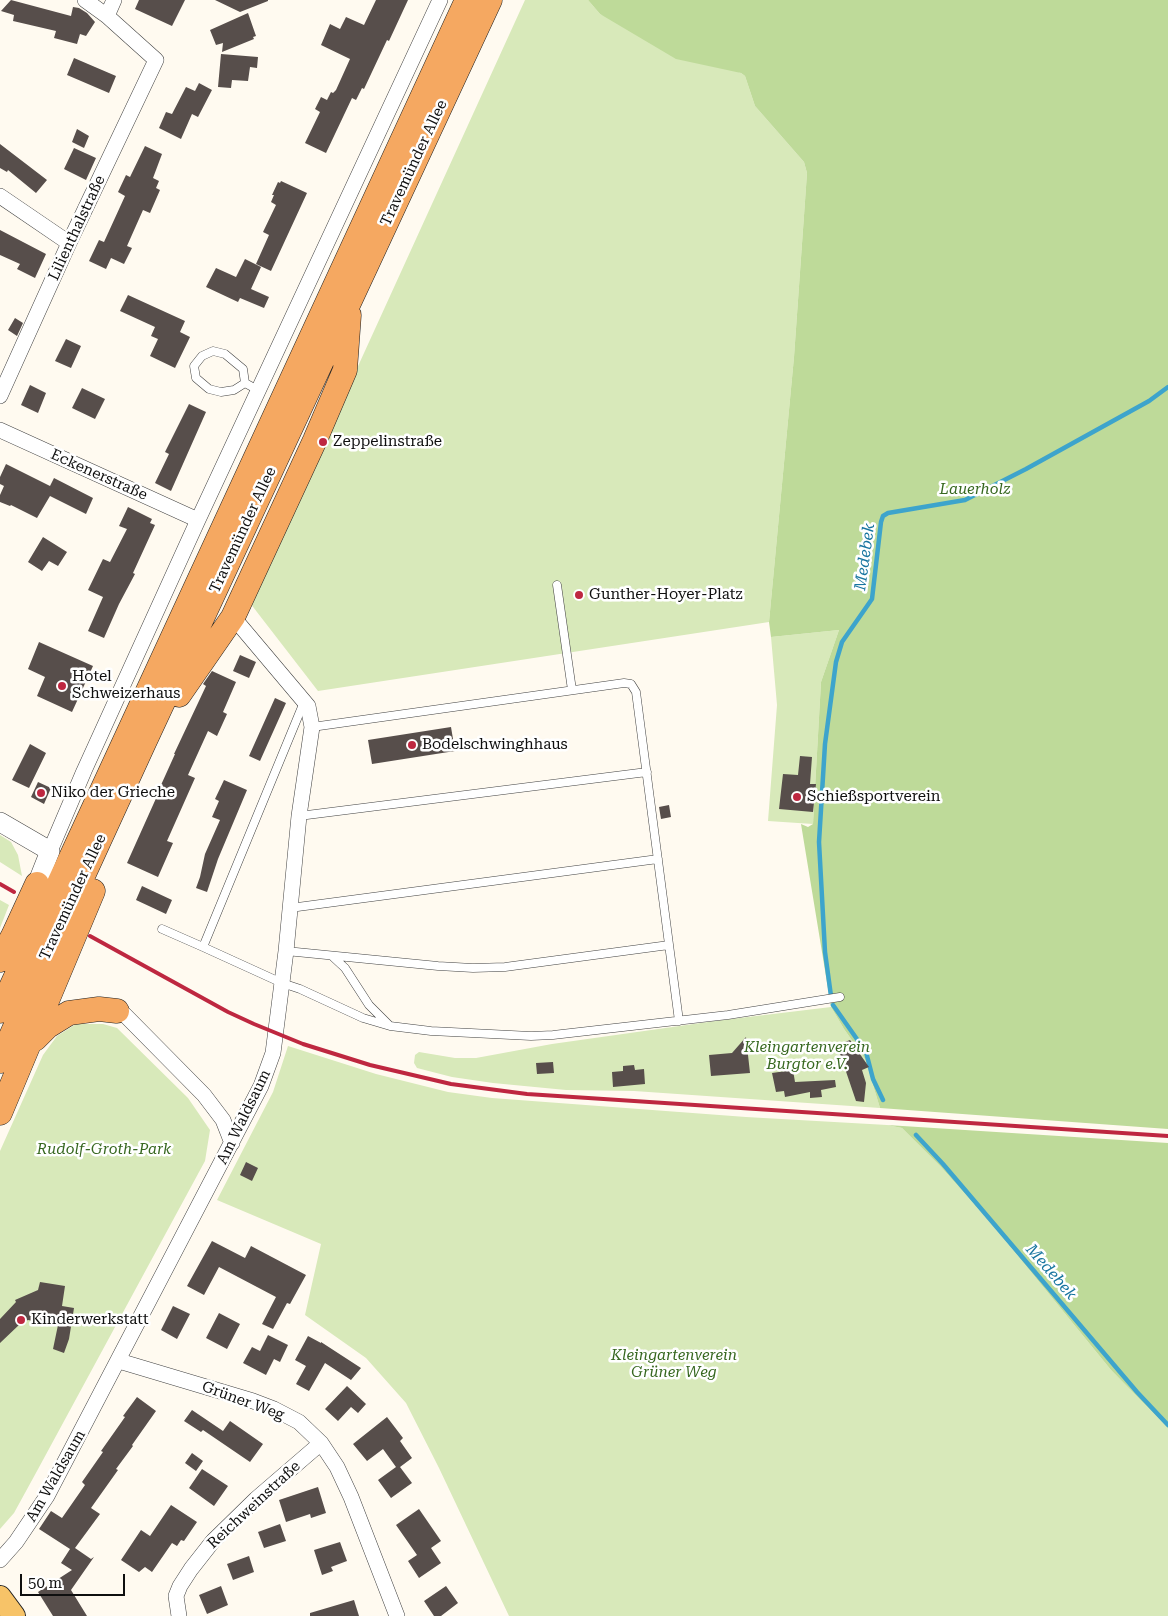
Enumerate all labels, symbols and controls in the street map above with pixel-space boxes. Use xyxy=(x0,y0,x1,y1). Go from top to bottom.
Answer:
street label: Travemünder Allee xyxy=(377,97,451,229)
street label: Lilienthalstraße xyxy=(45,173,109,283)
place label: Zeppelinstraße xyxy=(333,433,442,451)
marker: Zeppelinstraße xyxy=(317,436,329,448)
street label: Eckenerstraße xyxy=(48,446,150,504)
street label: Travemünder Allee xyxy=(206,464,280,596)
park label: Lauerholz xyxy=(940,481,1010,499)
water label: Medebek xyxy=(851,522,879,592)
place label: Gunther-Hoyer-Platz xyxy=(589,586,742,604)
marker: Gunther-Hoyer-Platz xyxy=(573,589,585,601)
place label: Hotel Schweizerhaus xyxy=(72,668,180,703)
marker: Hotel Schweizerhaus xyxy=(56,680,68,692)
place label: Bodelschwinghhaus xyxy=(422,736,568,754)
marker: Bodelschwinghhaus xyxy=(406,739,418,751)
place label: Niko der Grieche xyxy=(51,784,175,802)
marker: Niko der Grieche xyxy=(35,787,47,799)
place label: Schießsportverein xyxy=(807,788,940,806)
marker: Schießsportverein xyxy=(791,791,803,803)
street label: Travemünder Allee xyxy=(36,831,110,963)
park label: Kleingartenverein Burgtor e.V. xyxy=(744,1039,870,1074)
street label: Am Waldsaum xyxy=(213,1067,275,1167)
park label: Rudolf-Groth-Park xyxy=(37,1141,171,1159)
water label: Medebek xyxy=(1022,1240,1080,1304)
place label: Kinderwerkstatt xyxy=(31,1311,149,1329)
marker: Kinderwerkstatt xyxy=(15,1314,27,1326)
park label: Kleingartenverein Grüner Weg xyxy=(611,1347,737,1382)
street label: Grüner Weg xyxy=(199,1378,287,1424)
street label: Am Waldsaum xyxy=(22,1427,90,1525)
street label: Reichweinstraße xyxy=(204,1457,304,1553)
scale bar xyxy=(22,1564,128,1596)
text: 50 m xyxy=(28,1574,62,1592)

